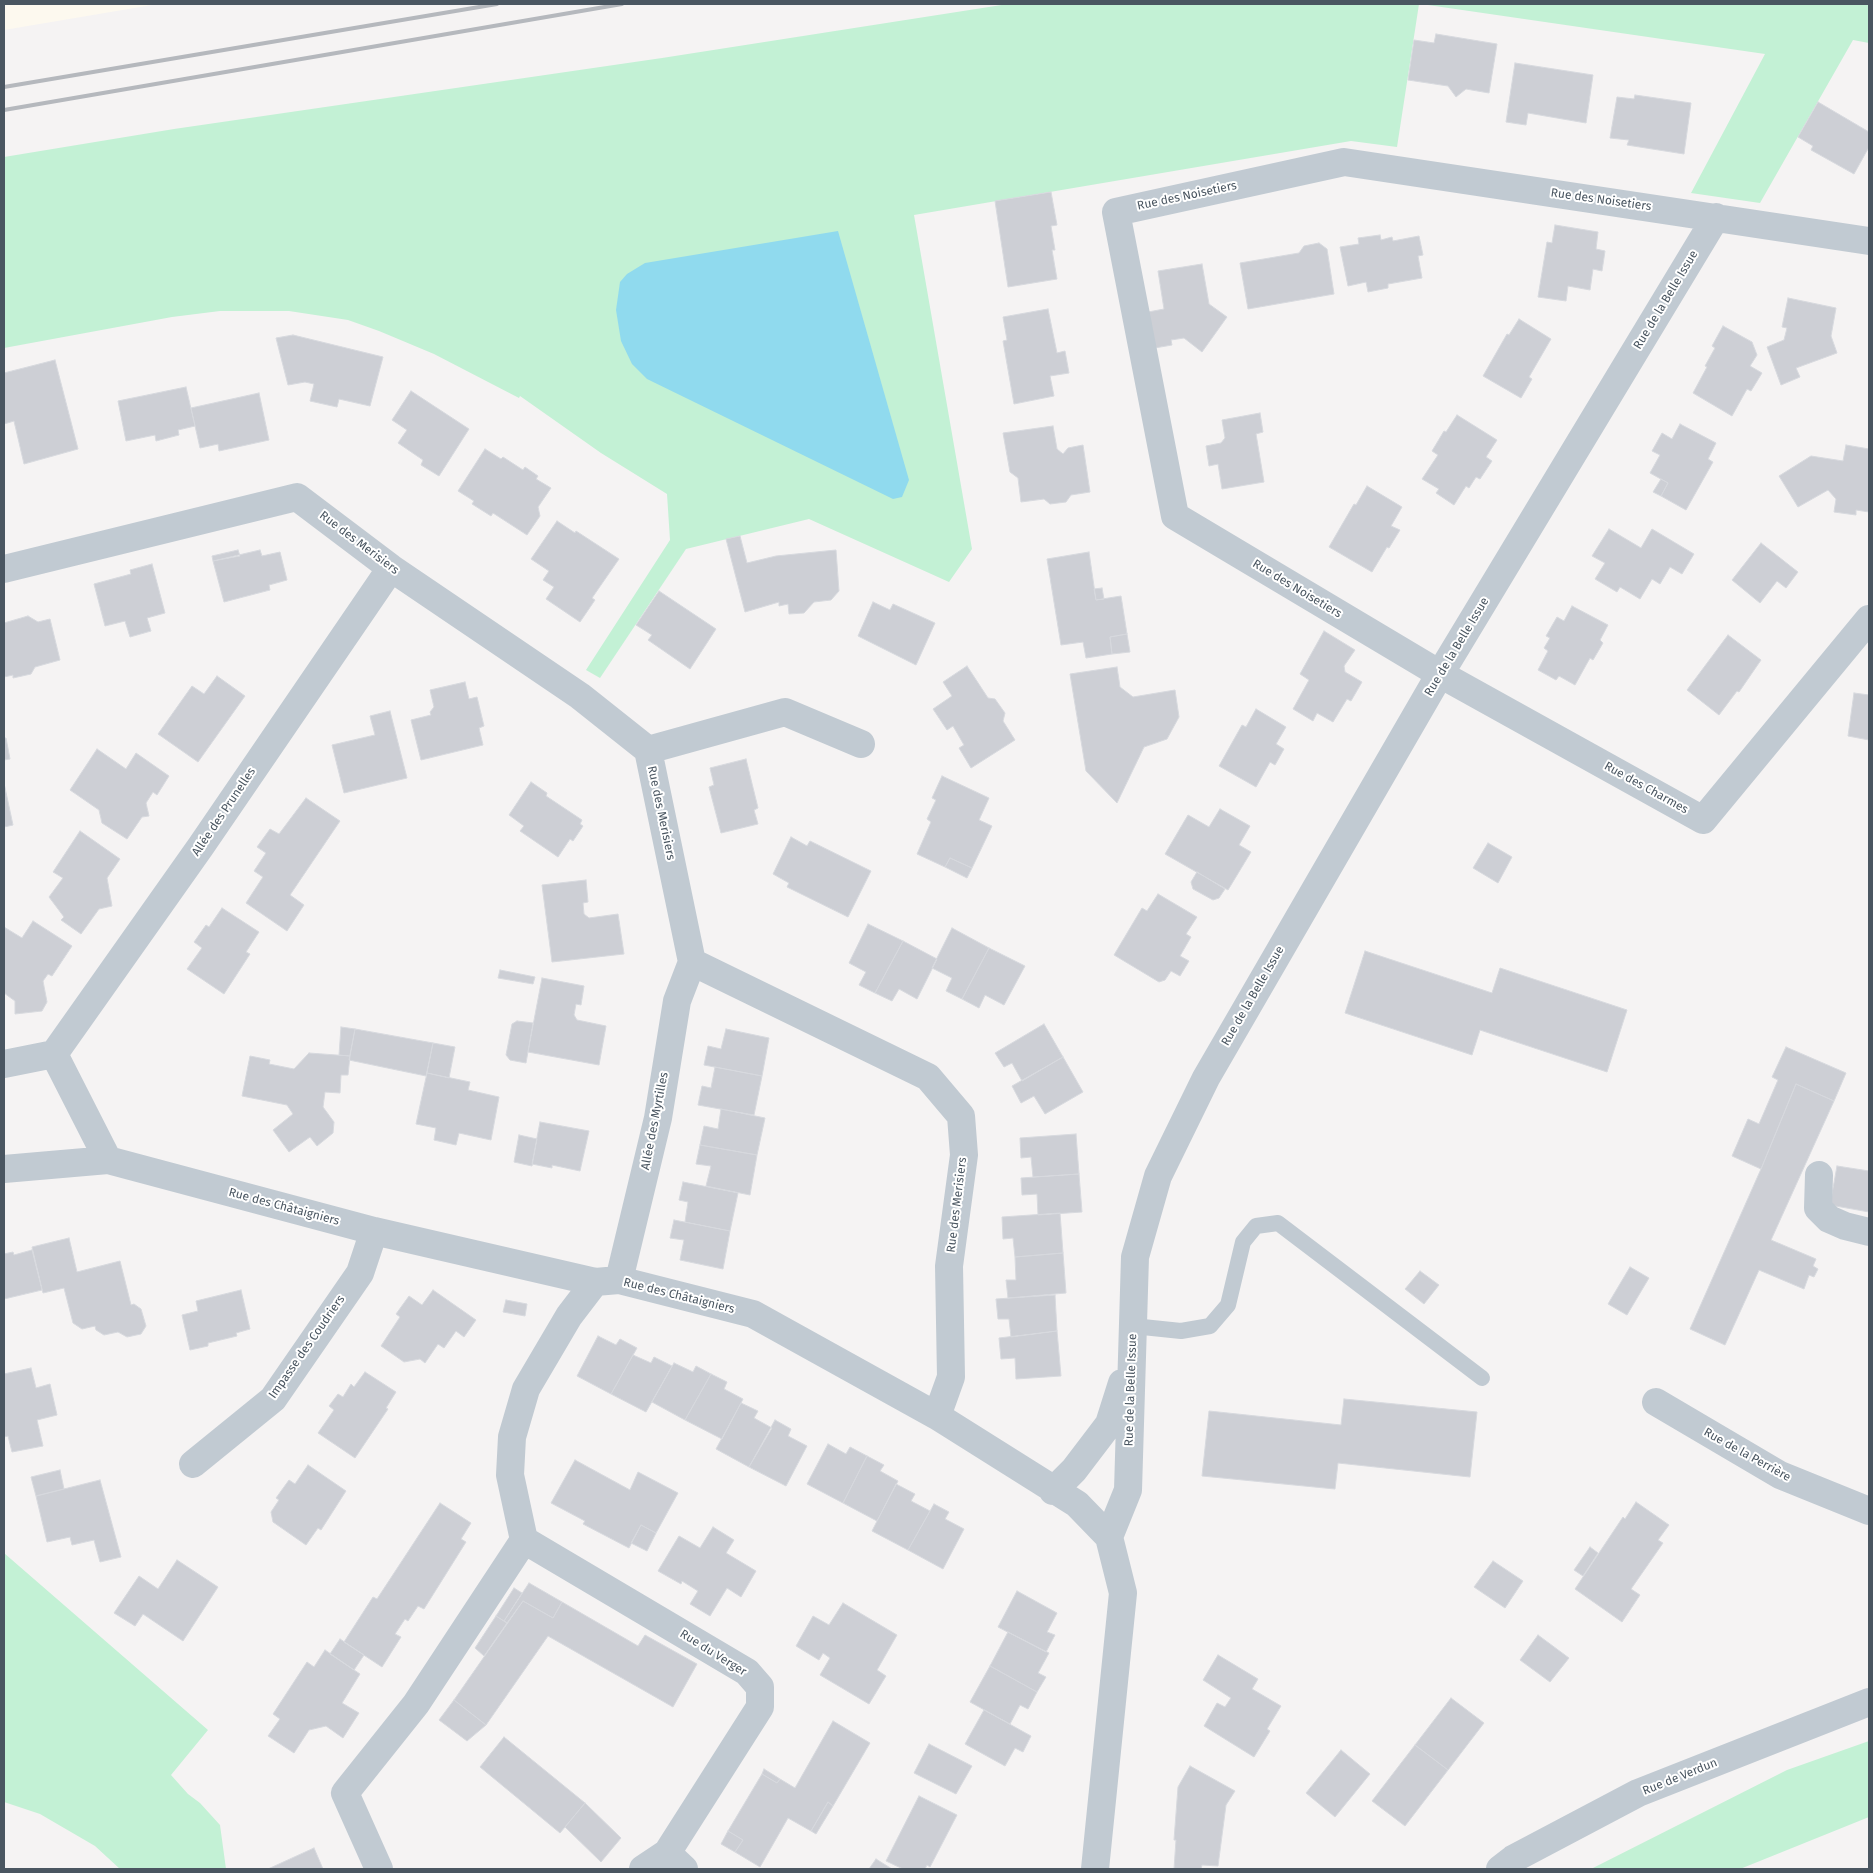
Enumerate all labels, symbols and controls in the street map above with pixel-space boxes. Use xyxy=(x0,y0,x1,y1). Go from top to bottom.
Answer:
street label: Rue des Noisetiers xyxy=(1136,178,1238,214)
street label: Rue des Noisetiers xyxy=(1550,186,1652,214)
street label: Rue de la Belle Issue xyxy=(1631,248,1701,352)
street label: Rue des Merisiers xyxy=(316,508,402,578)
street label: Rue des Noisetiers xyxy=(1250,557,1344,621)
street label: Rue de la Belle Issue xyxy=(1422,595,1492,699)
street label: Rue des Charmes xyxy=(1602,759,1690,817)
street label: Allée des Prunelles xyxy=(189,765,259,859)
street label: Rue des Merisiers xyxy=(644,765,678,861)
street label: Rue de la Belle Issue xyxy=(1219,944,1287,1048)
street label: Allée des Myrtilles xyxy=(638,1071,672,1171)
street label: Rue des Merisiers xyxy=(944,1157,970,1253)
street label: Rue des Châtaigniers xyxy=(227,1185,341,1229)
street label: Rue des Châtaigniers xyxy=(622,1275,736,1317)
street label: Impasse des Coudriers xyxy=(266,1293,348,1401)
street label: Rue de la Belle Issue xyxy=(1122,1333,1140,1447)
street label: Rue de la Perrière xyxy=(1701,1425,1793,1485)
street label: Rue du Verger xyxy=(677,1627,749,1679)
street label: Rue de Verdun xyxy=(1641,1755,1719,1799)

